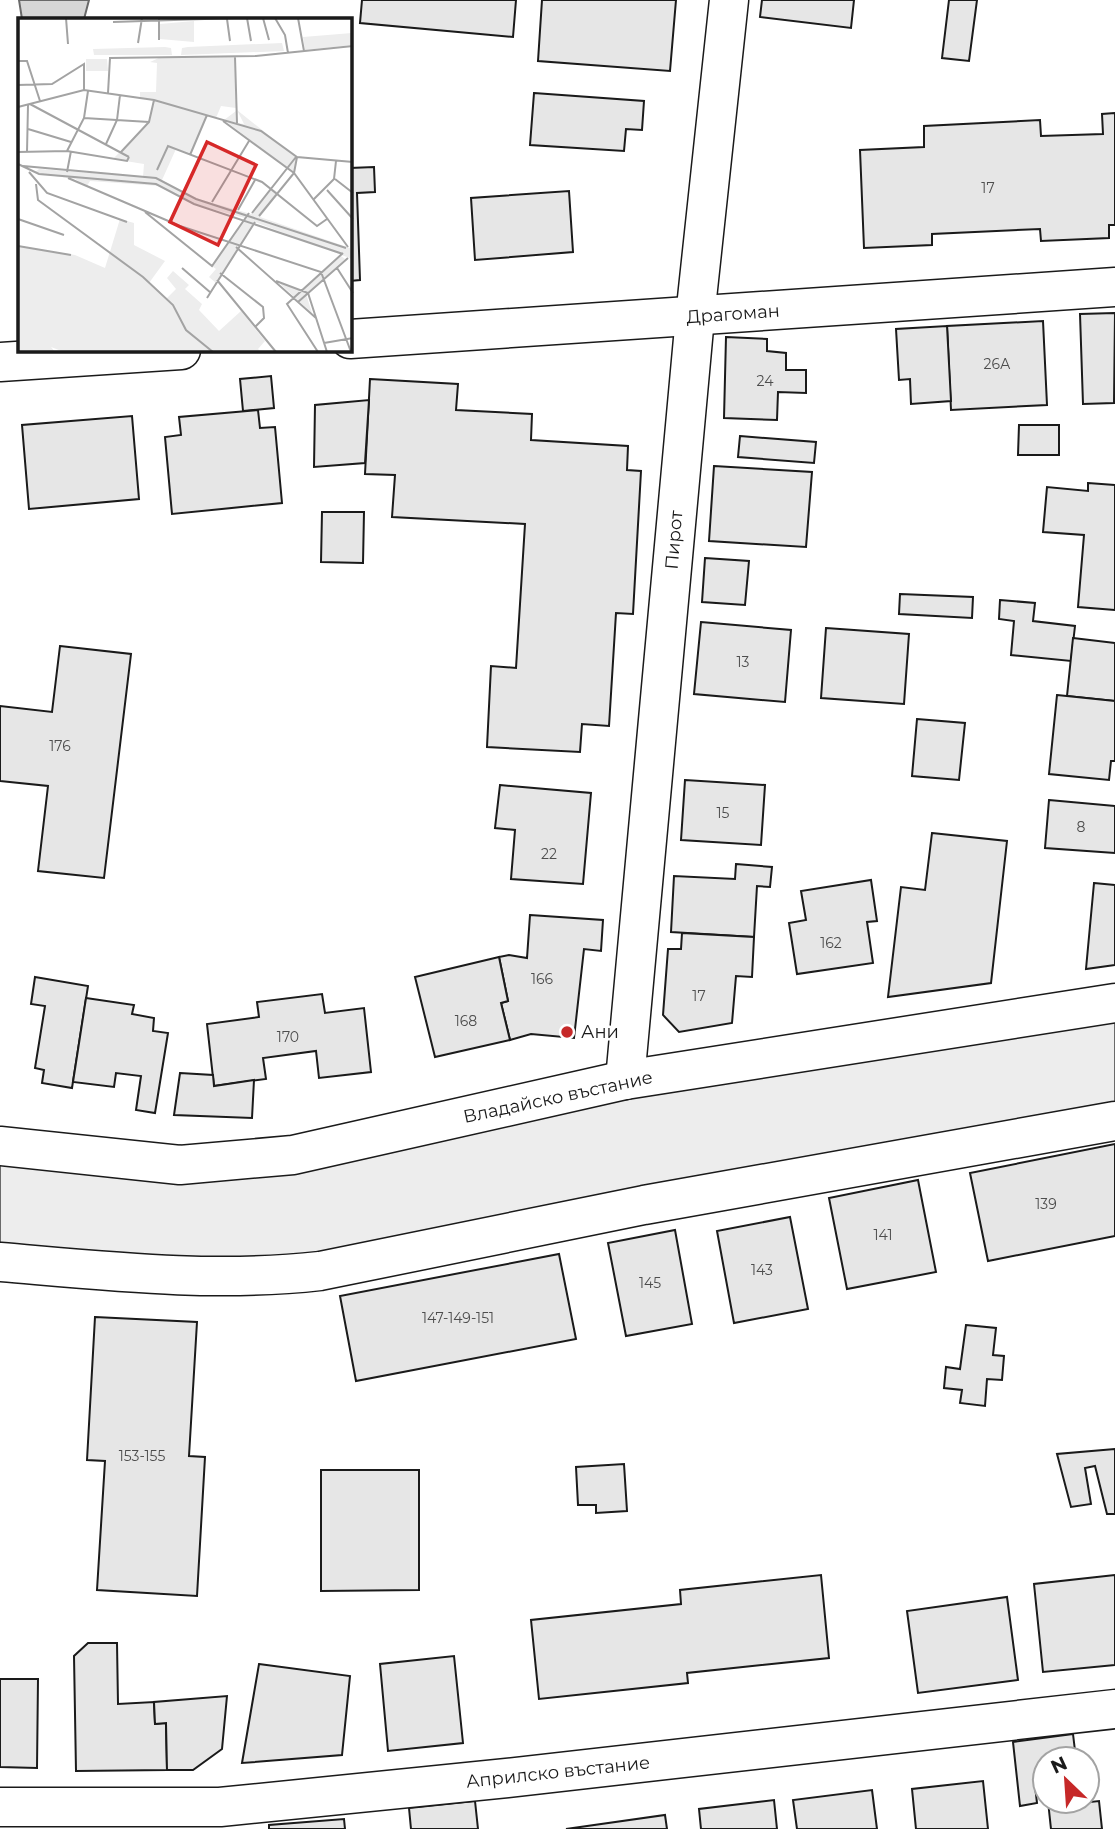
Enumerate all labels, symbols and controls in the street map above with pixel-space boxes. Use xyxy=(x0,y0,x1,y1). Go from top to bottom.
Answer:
inset map xyxy=(18,18,352,352)
house number: 17 xyxy=(981,179,995,197)
street label: Драгоман xyxy=(686,300,780,328)
house number: 26А xyxy=(984,355,1011,373)
house number: 24 xyxy=(757,372,774,390)
street label: Пирот xyxy=(660,509,688,570)
house number: 13 xyxy=(737,653,750,671)
house number: 176 xyxy=(49,737,71,755)
house number: 15 xyxy=(717,804,730,822)
house number: 8 xyxy=(1077,818,1086,836)
house number: 22 xyxy=(541,845,557,863)
house number: 162 xyxy=(820,934,842,952)
house number: 166 xyxy=(531,970,554,988)
house number: 17 xyxy=(692,987,706,1005)
house number: 168 xyxy=(455,1012,477,1030)
place label: Ани xyxy=(581,1021,619,1043)
marker: Ани xyxy=(559,1024,575,1040)
house number: 170 xyxy=(277,1028,299,1046)
street label: Владайско въстание xyxy=(461,1066,655,1128)
house number: 139 xyxy=(1035,1195,1057,1213)
house number: 141 xyxy=(873,1226,893,1244)
house number: 143 xyxy=(751,1261,773,1279)
house number: 145 xyxy=(639,1274,661,1292)
house number: 147-149-151 xyxy=(422,1309,494,1327)
house number: 153-155 xyxy=(119,1447,165,1465)
north arrow xyxy=(1031,1745,1101,1815)
street label: Априлско въстание xyxy=(465,1751,651,1793)
text: N xyxy=(1047,1751,1071,1779)

